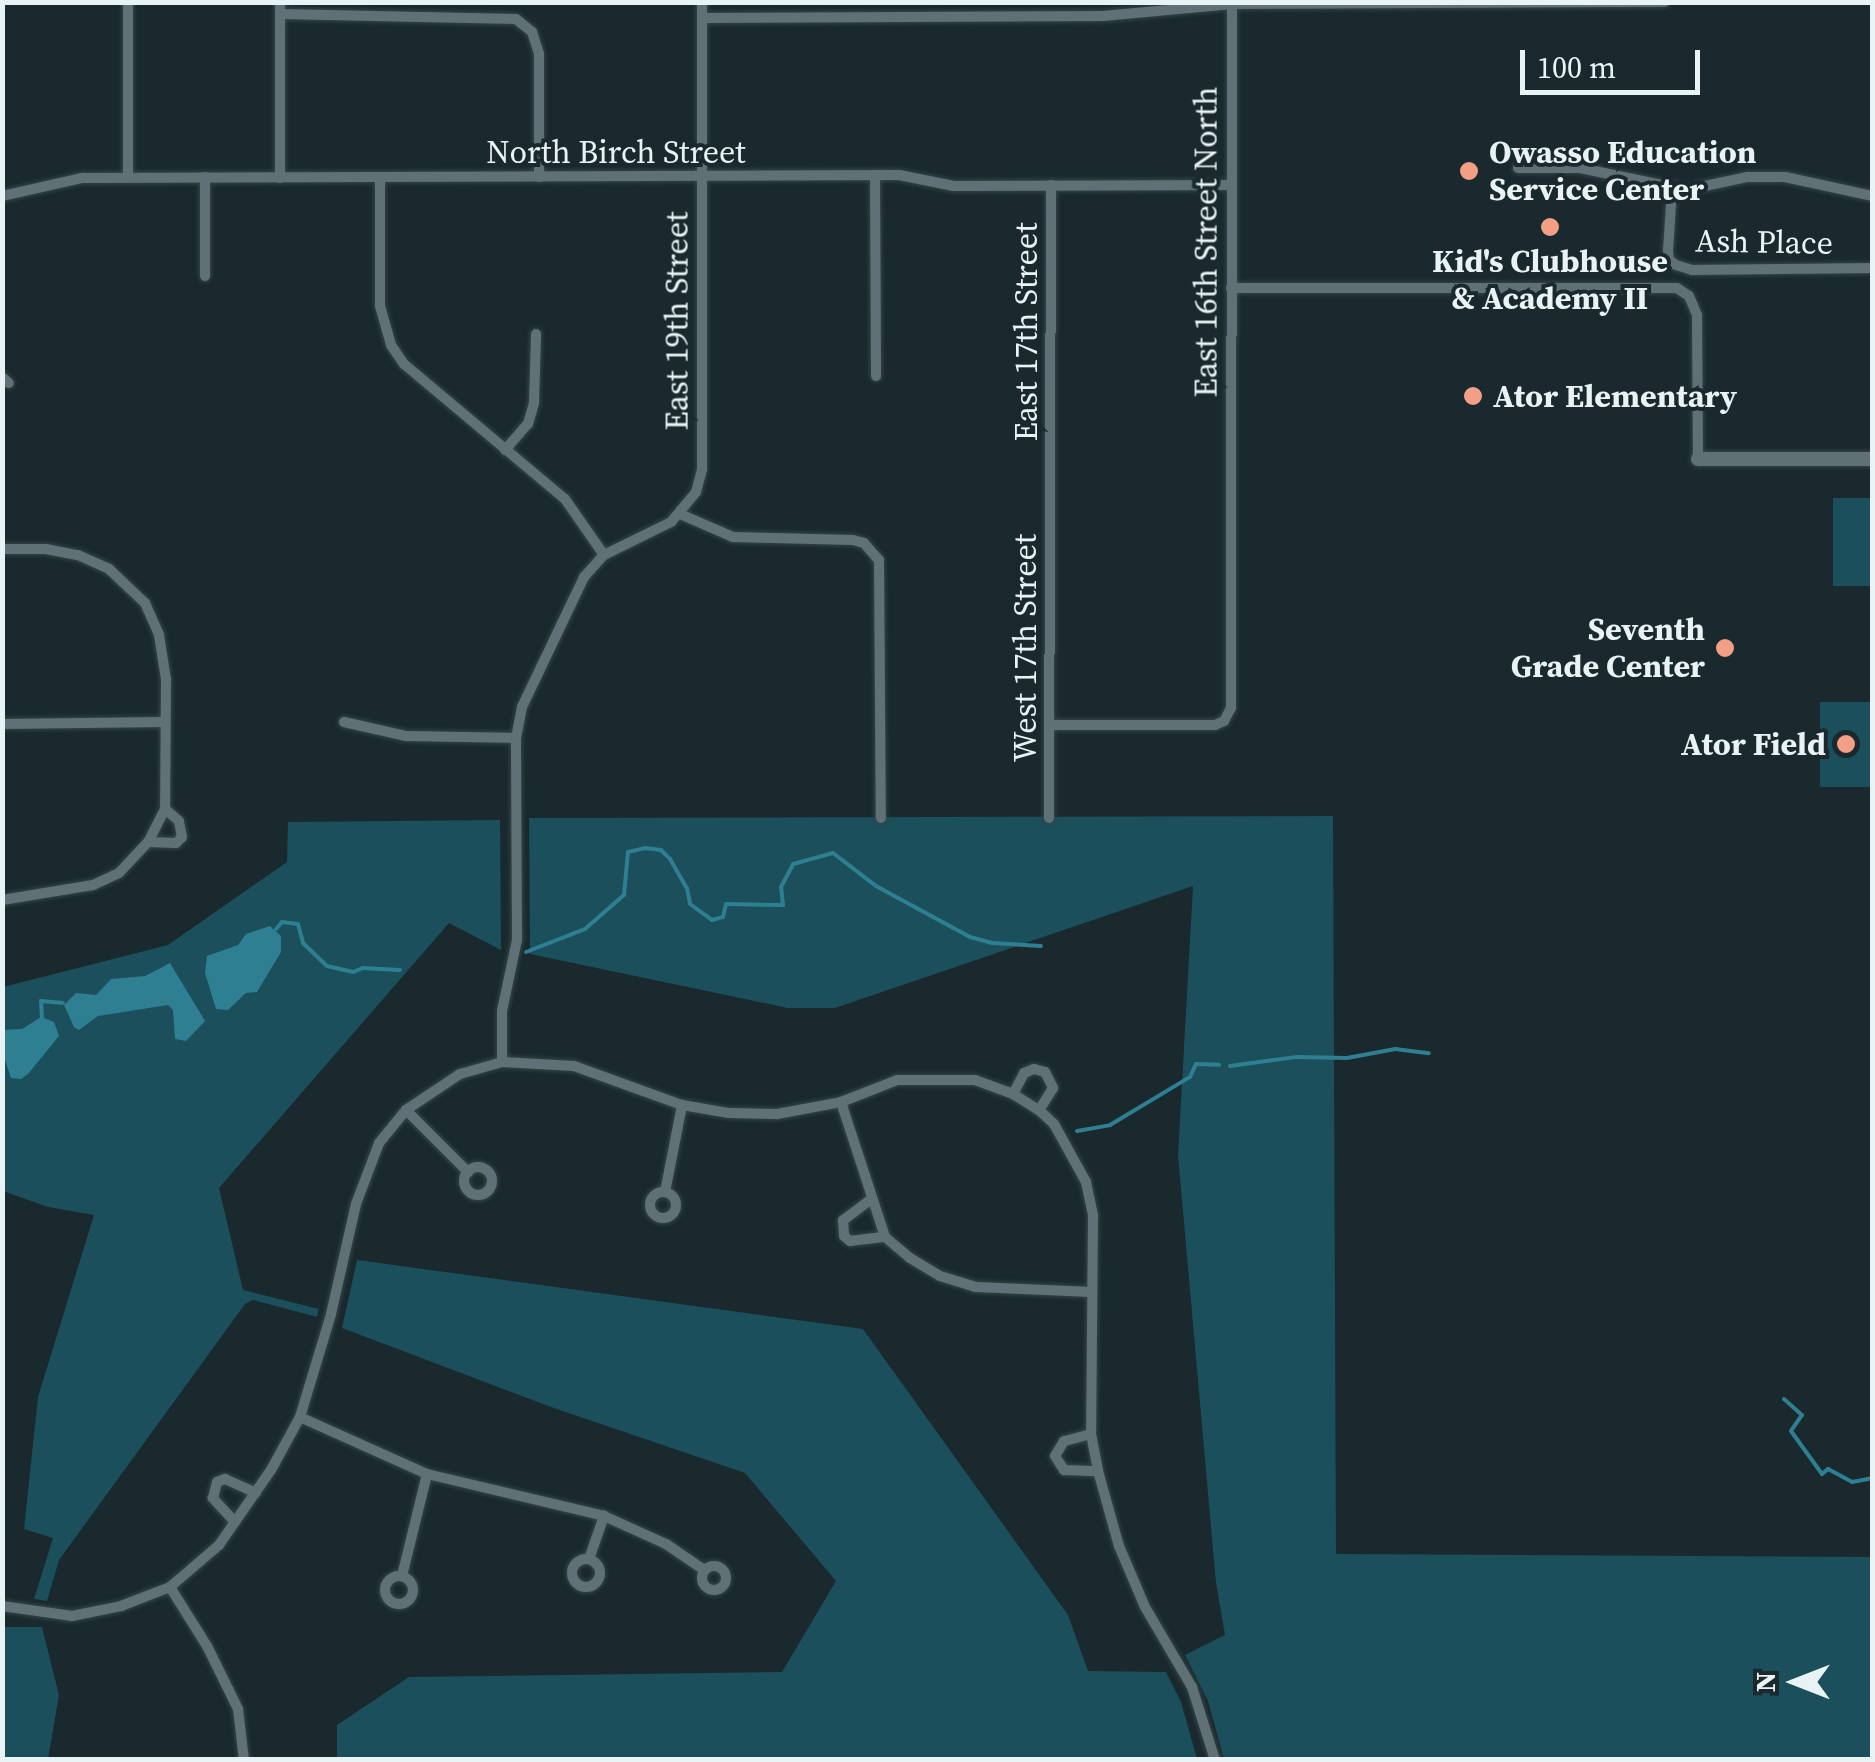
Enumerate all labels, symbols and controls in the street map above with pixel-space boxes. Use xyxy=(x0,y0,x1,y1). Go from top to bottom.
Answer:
scale bar xyxy=(1525,30,1705,92)
text: 100 m xyxy=(1537,47,1616,88)
street label: East 16th Street North xyxy=(1187,86,1225,398)
street label: North Birch Street xyxy=(486,133,746,171)
place label: Owasso Education Service Center xyxy=(1489,134,1757,209)
marker: Owasso Education Service Center xyxy=(1458,160,1480,182)
street label: East 19th Street xyxy=(658,211,696,431)
marker: Kid's Clubhouse & Academy II xyxy=(1539,216,1561,238)
street label: East 17th Street xyxy=(1007,222,1045,442)
street label: Ash Place xyxy=(1695,222,1833,262)
place label: Kid's Clubhouse & Academy II xyxy=(1432,243,1668,318)
place label: Ator Elementary xyxy=(1493,377,1737,415)
marker: Ator Elementary xyxy=(1462,385,1484,407)
street label: West 17th Street xyxy=(1006,534,1044,762)
place label: Seventh Grade Center xyxy=(1511,611,1705,686)
marker: Seventh Grade Center xyxy=(1714,637,1736,659)
place label: Ator Field xyxy=(1681,725,1826,763)
marker: Ator Field xyxy=(1835,733,1857,755)
north arrow xyxy=(1745,1632,1845,1732)
text: N xyxy=(1746,1672,1784,1692)

